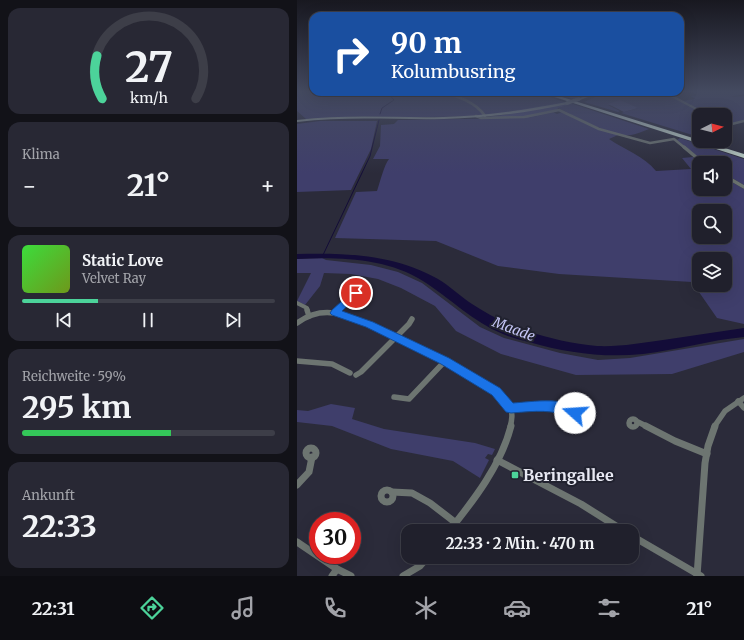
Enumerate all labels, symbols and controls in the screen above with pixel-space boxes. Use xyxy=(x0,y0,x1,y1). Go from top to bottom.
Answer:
text: 90 m xyxy=(391,25,462,61)
icon: right xyxy=(325,28,377,80)
text: 27 xyxy=(124,41,173,93)
text: Kolumbusring xyxy=(391,60,515,83)
text: km/h xyxy=(130,88,168,106)
north arrow xyxy=(692,108,732,148)
map controls xyxy=(692,108,732,292)
text: Klima xyxy=(22,146,60,163)
button: sound xyxy=(692,156,732,196)
text: 21° xyxy=(127,166,170,204)
text: − xyxy=(22,172,37,200)
text: + xyxy=(260,172,275,200)
button: search xyxy=(692,204,732,244)
text: Static Love xyxy=(82,251,163,270)
button: layers xyxy=(692,252,732,292)
text: Velvet Ray xyxy=(82,270,146,287)
pin xyxy=(339,276,373,310)
icon: arrive xyxy=(345,282,367,304)
icon: previous xyxy=(53,309,75,331)
icon: pause xyxy=(137,309,159,331)
icon: next xyxy=(222,309,244,331)
water label: Maade xyxy=(489,312,538,345)
text: Reichweite · 59% xyxy=(22,368,126,385)
text: 295 km xyxy=(22,388,131,426)
position arrow xyxy=(554,392,596,434)
place label: Beringallee xyxy=(523,465,614,485)
marker: Beringallee xyxy=(510,470,520,480)
text: Ankunft xyxy=(22,487,75,504)
text: 22:33 xyxy=(22,507,97,545)
speed limit sign: 30 xyxy=(309,512,361,564)
text: 22:33 · 2 Min. · 470 m xyxy=(446,534,594,553)
icon: directions xyxy=(138,594,166,622)
icon: music xyxy=(229,594,257,622)
icon: phone xyxy=(321,594,349,622)
icon: climate xyxy=(412,594,440,622)
icon: car xyxy=(503,594,531,622)
icon: filters xyxy=(595,594,623,622)
text: 22:31 xyxy=(32,597,75,620)
text: 21° xyxy=(686,597,712,620)

